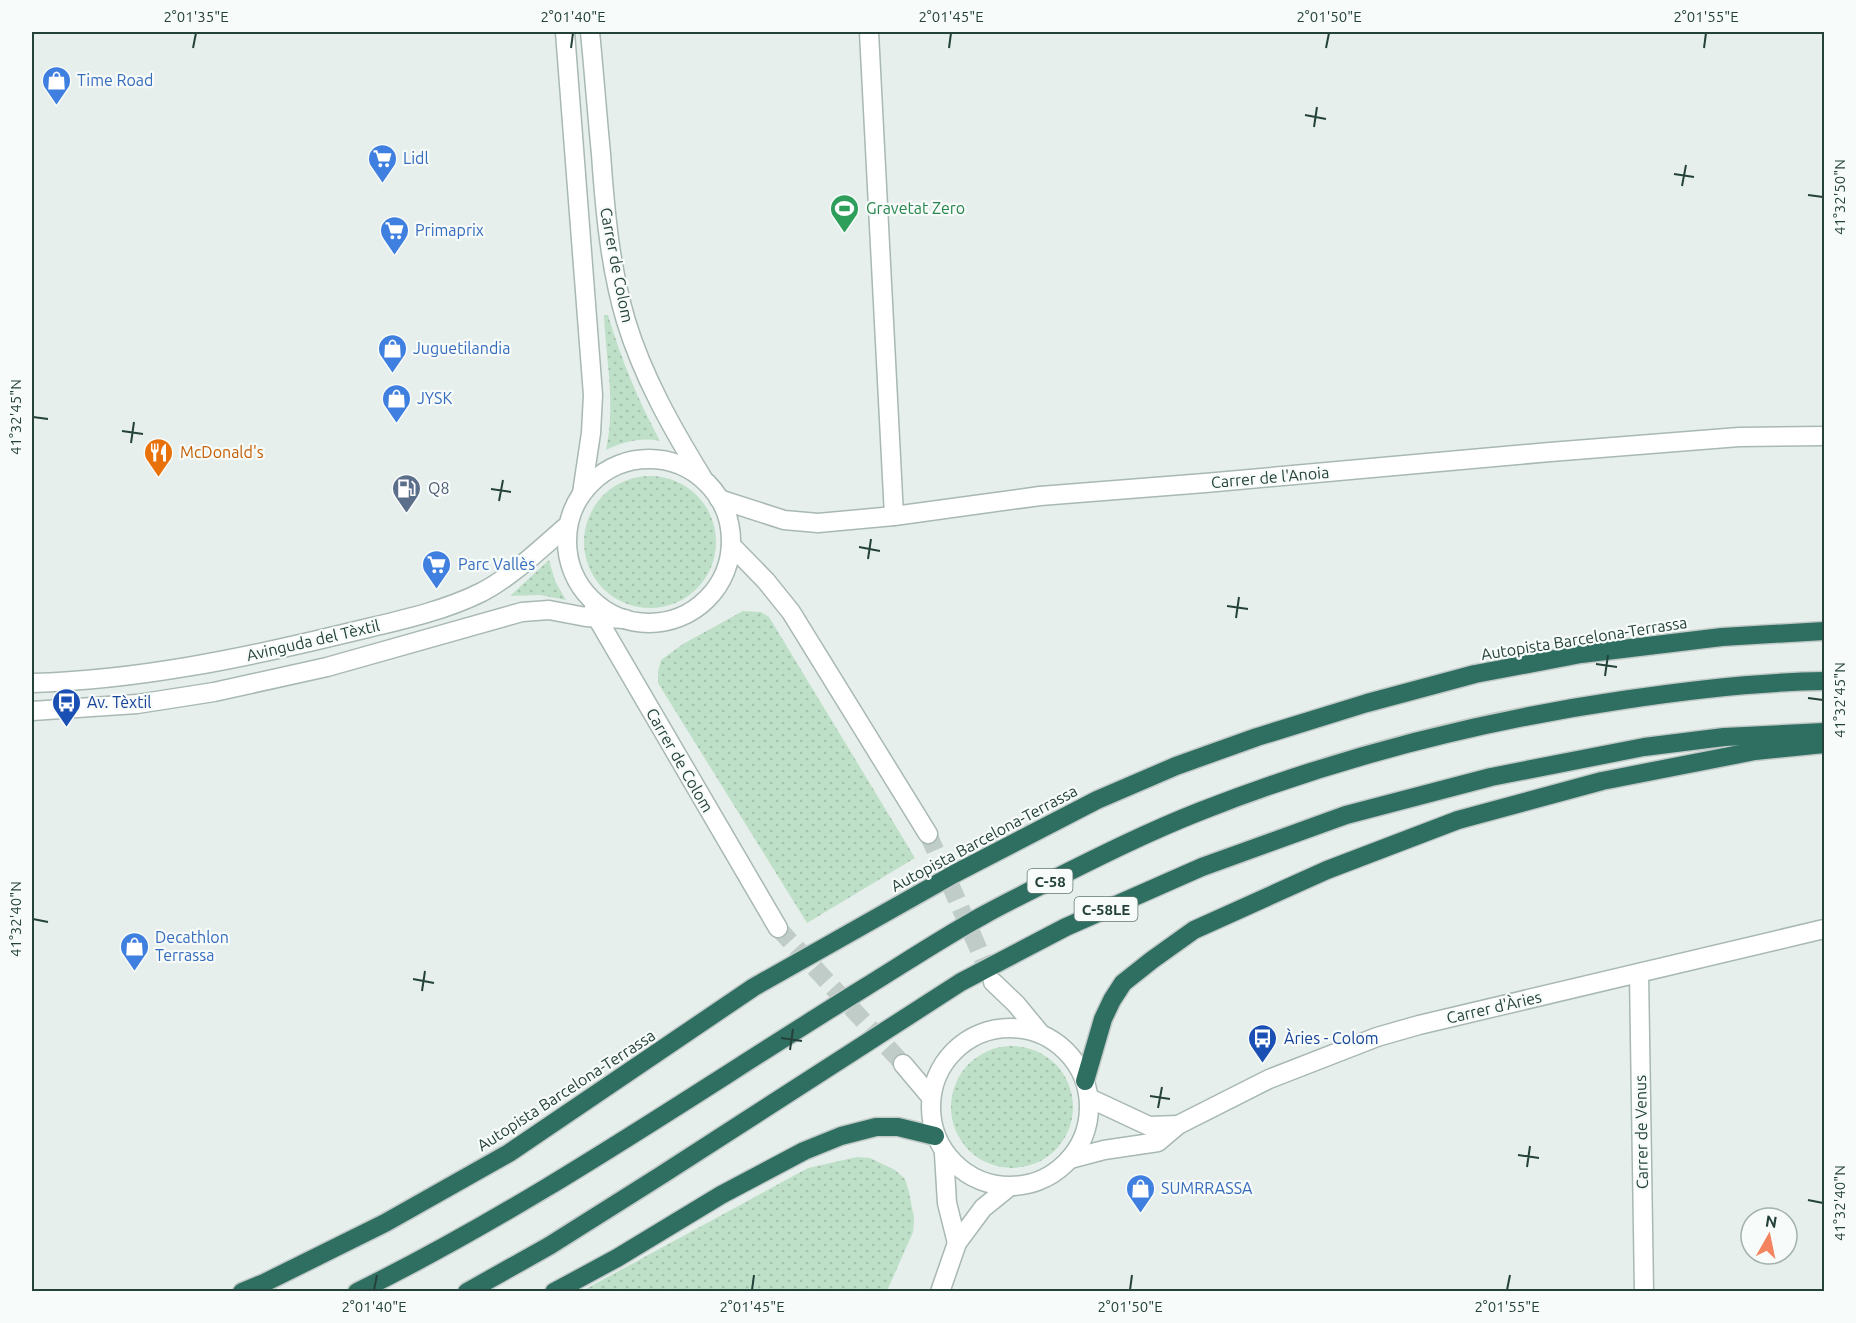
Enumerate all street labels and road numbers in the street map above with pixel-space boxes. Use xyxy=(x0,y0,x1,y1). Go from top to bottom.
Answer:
street label: Carrer de Colom xyxy=(597,206,637,324)
street label: Carrer de l'Anoia xyxy=(1210,463,1330,491)
street label: Autopista Barcelona-Terrassa xyxy=(1480,613,1688,663)
street label: Avinguda del Tèxtil xyxy=(245,616,381,664)
street label: Carrer de Colom xyxy=(643,705,717,815)
street label: Autopista Barcelona-Terrassa xyxy=(888,781,1080,895)
road number: C-58 xyxy=(1028,869,1072,893)
road number: C-58LE xyxy=(1074,897,1138,921)
street label: Carrer d'Àries xyxy=(1444,985,1543,1027)
street label: Autopista Barcelona-Terrassa xyxy=(474,1026,658,1154)
street label: Carrer de Venus xyxy=(1631,1075,1651,1189)

